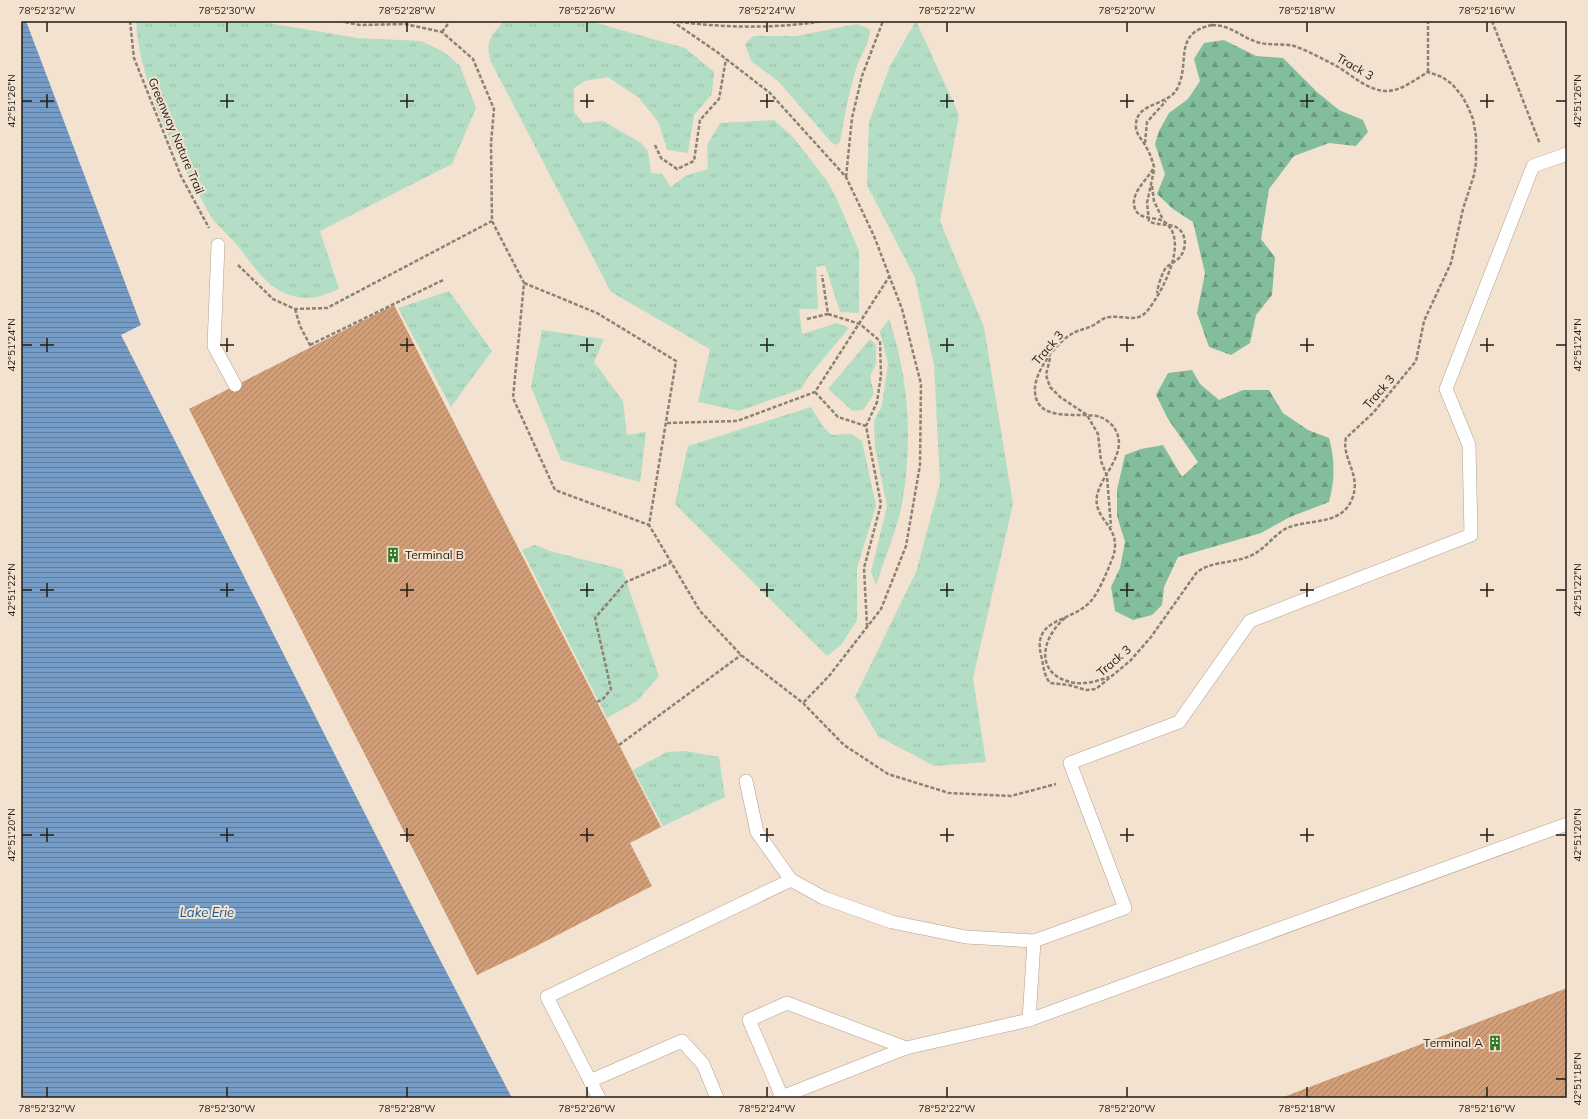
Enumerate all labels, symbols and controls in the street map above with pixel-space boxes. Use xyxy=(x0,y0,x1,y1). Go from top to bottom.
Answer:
text: 78°52'32"W xyxy=(19,4,75,17)
text: 78°52'30"W xyxy=(199,4,255,17)
text: 78°52'28"W xyxy=(379,4,435,17)
text: 78°52'26"W xyxy=(559,4,615,17)
text: 78°52'24"W xyxy=(739,4,795,17)
text: 78°52'22"W xyxy=(919,4,975,17)
text: 78°52'20"W xyxy=(1099,4,1155,17)
text: 78°52'18"W xyxy=(1279,4,1335,17)
text: 78°52'16"W xyxy=(1459,4,1515,17)
street label: Track 3 xyxy=(1334,50,1376,83)
text: 42°51'26"N xyxy=(5,74,18,128)
text: 42°51'26"N xyxy=(1571,74,1584,128)
street label: Greenway Nature Trail xyxy=(145,75,208,196)
text: 42°51'24"N xyxy=(5,318,18,372)
text: 42°51'24"N xyxy=(1571,318,1584,372)
street label: Track 3 xyxy=(1029,328,1066,368)
street label: Track 3 xyxy=(1360,372,1397,412)
building icon: Terminal B xyxy=(384,546,402,564)
place label: Terminal B xyxy=(405,547,464,562)
text: 42°51'22"N xyxy=(5,563,18,617)
text: 42°51'22"N xyxy=(1571,563,1584,617)
street label: Track 3 xyxy=(1094,642,1134,679)
text: 42°51'20"N xyxy=(5,808,18,862)
text: 42°51'20"N xyxy=(1571,808,1584,862)
water label: Lake Erie xyxy=(180,904,234,920)
building icon: Terminal A xyxy=(1486,1034,1504,1052)
place label: Terminal A xyxy=(1423,1035,1483,1050)
text: 42°51'18"N xyxy=(1571,1052,1584,1106)
text: 78°52'32"W xyxy=(19,1102,75,1115)
text: 78°52'30"W xyxy=(199,1102,255,1115)
text: 78°52'28"W xyxy=(379,1102,435,1115)
text: 78°52'26"W xyxy=(559,1102,615,1115)
text: 78°52'24"W xyxy=(739,1102,795,1115)
text: 78°52'22"W xyxy=(919,1102,975,1115)
text: 78°52'20"W xyxy=(1099,1102,1155,1115)
text: 78°52'18"W xyxy=(1279,1102,1335,1115)
text: 78°52'16"W xyxy=(1459,1102,1515,1115)

